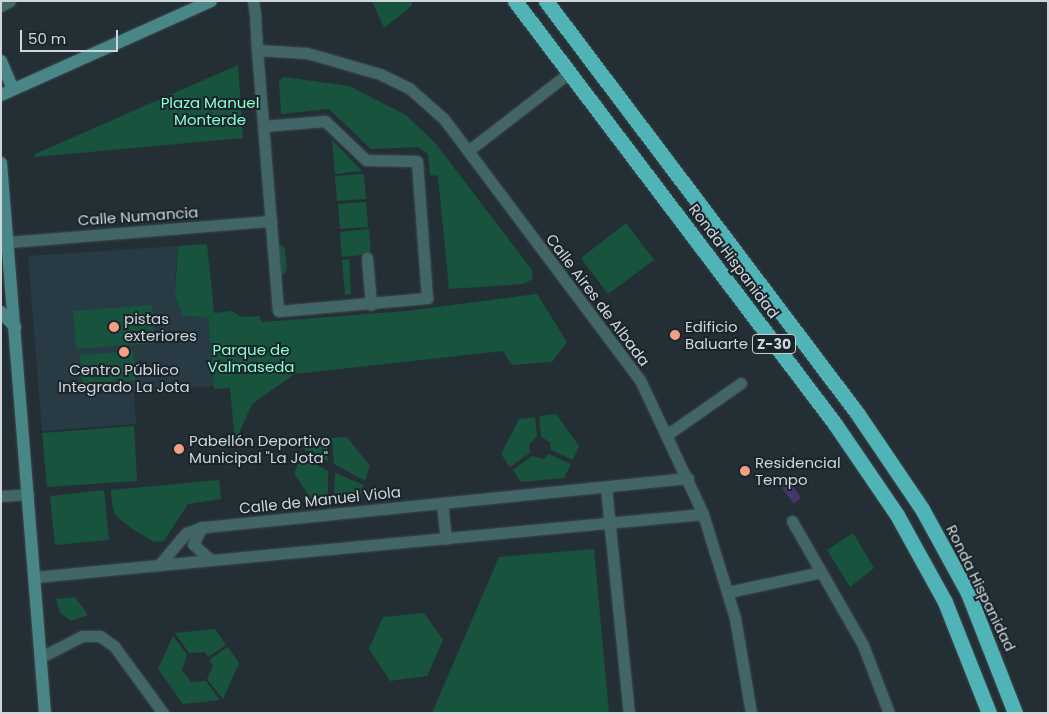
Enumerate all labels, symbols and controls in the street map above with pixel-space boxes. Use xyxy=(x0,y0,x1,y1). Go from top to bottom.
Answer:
scale bar xyxy=(22,20,120,52)
text: 50 m xyxy=(28,28,66,49)
park label: Plaza Manuel Monterde xyxy=(161,93,259,128)
street label: Ronda Hispanidad xyxy=(685,200,783,322)
street label: Calle Numancia xyxy=(77,203,199,229)
street label: Calle Aires de Albada xyxy=(542,230,654,370)
place label: pistas exteriores xyxy=(124,309,197,344)
place label: Edificio Baluarte xyxy=(685,317,748,352)
marker: pistas exteriores xyxy=(108,321,120,333)
marker: Edificio Baluarte xyxy=(669,329,681,341)
road number: Z-30 xyxy=(752,332,796,356)
park label: Parque de Valmaseda xyxy=(208,340,294,375)
marker: Centro Público Integrado La Jota xyxy=(118,346,130,358)
place label: Centro Público Integrado La Jota xyxy=(58,360,190,395)
place label: Pabellón Deportivo Municipal "La Jota" xyxy=(189,431,330,466)
marker: Pabellón Deportivo Municipal "La Jota" xyxy=(173,443,185,455)
place label: Residencial Tempo xyxy=(755,453,841,488)
marker: Residencial Tempo xyxy=(739,465,751,477)
street label: Calle de Manuel Viola xyxy=(238,483,402,517)
street label: Ronda Hispanidad xyxy=(943,522,1019,654)

